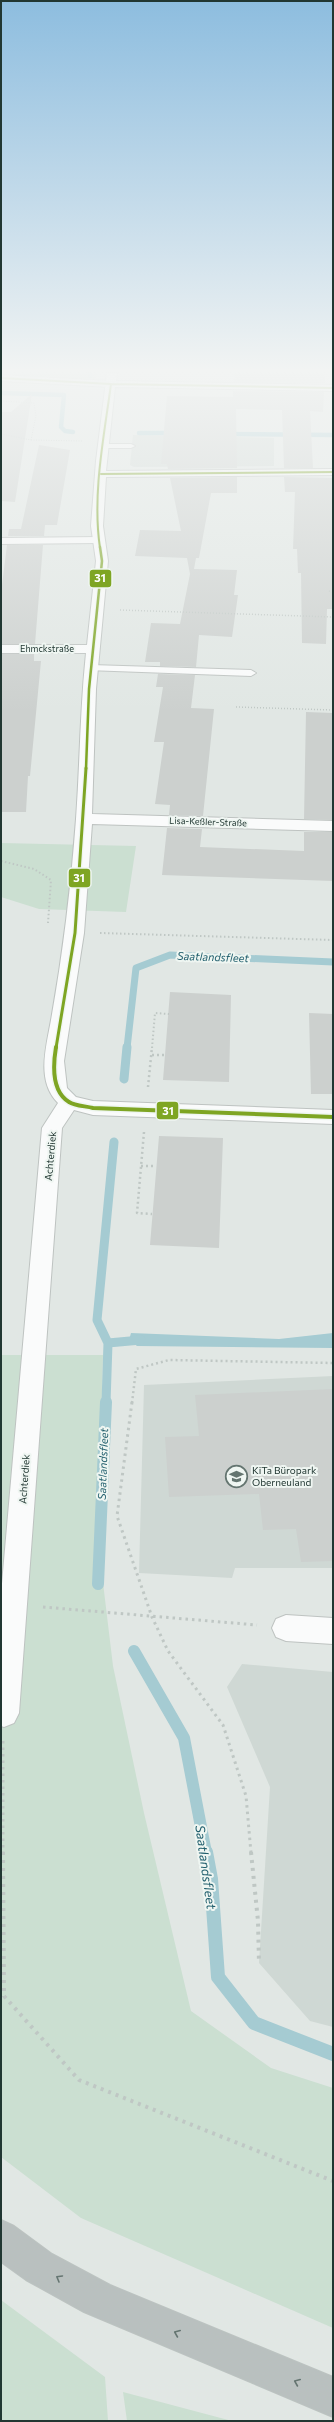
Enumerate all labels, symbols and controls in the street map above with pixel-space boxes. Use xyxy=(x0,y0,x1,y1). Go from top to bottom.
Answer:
line badge: 31 xyxy=(89,569,112,588)
text: 31 xyxy=(94,571,106,584)
street label: Ehmckstraße xyxy=(20,643,74,654)
street label: Lisa-Keßler-Straße xyxy=(169,815,247,828)
line badge: 31 xyxy=(68,868,91,888)
text: 31 xyxy=(73,871,85,884)
water label: Saatlandsfleet xyxy=(177,949,250,964)
line badge: 31 xyxy=(156,1101,179,1120)
text: 31 xyxy=(162,1104,174,1117)
street label: Achterdiek xyxy=(42,1130,58,1181)
water label: Saatlandsfleet xyxy=(95,1427,110,1500)
street label: Achterdiek xyxy=(16,1453,32,1504)
school or university icon: KiTa Büropark Oberneuland xyxy=(224,1463,250,1489)
place label: KiTa Büropark Oberneuland xyxy=(252,1464,317,1488)
water label: Saatlandsfleet xyxy=(192,1824,220,1911)
one-way arrow xyxy=(56,2276,63,2283)
one-way arrow xyxy=(173,2329,180,2337)
one-way arrow xyxy=(294,2379,301,2387)

